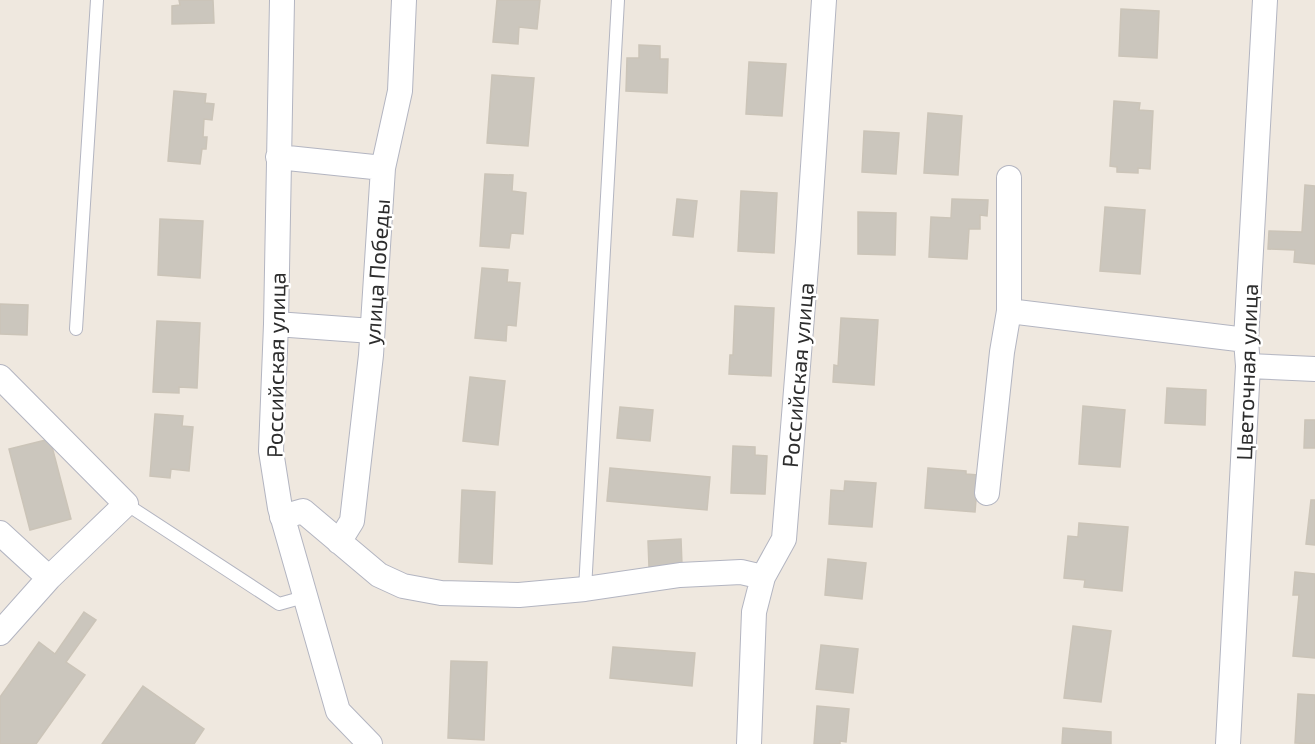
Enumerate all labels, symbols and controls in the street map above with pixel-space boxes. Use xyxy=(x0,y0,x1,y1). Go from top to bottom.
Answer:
street label: улица Победы xyxy=(358,198,395,346)
street label: Российская улица xyxy=(260,272,291,458)
street label: Российская улица xyxy=(776,281,819,469)
street label: Цветочная улица xyxy=(1230,283,1263,461)

